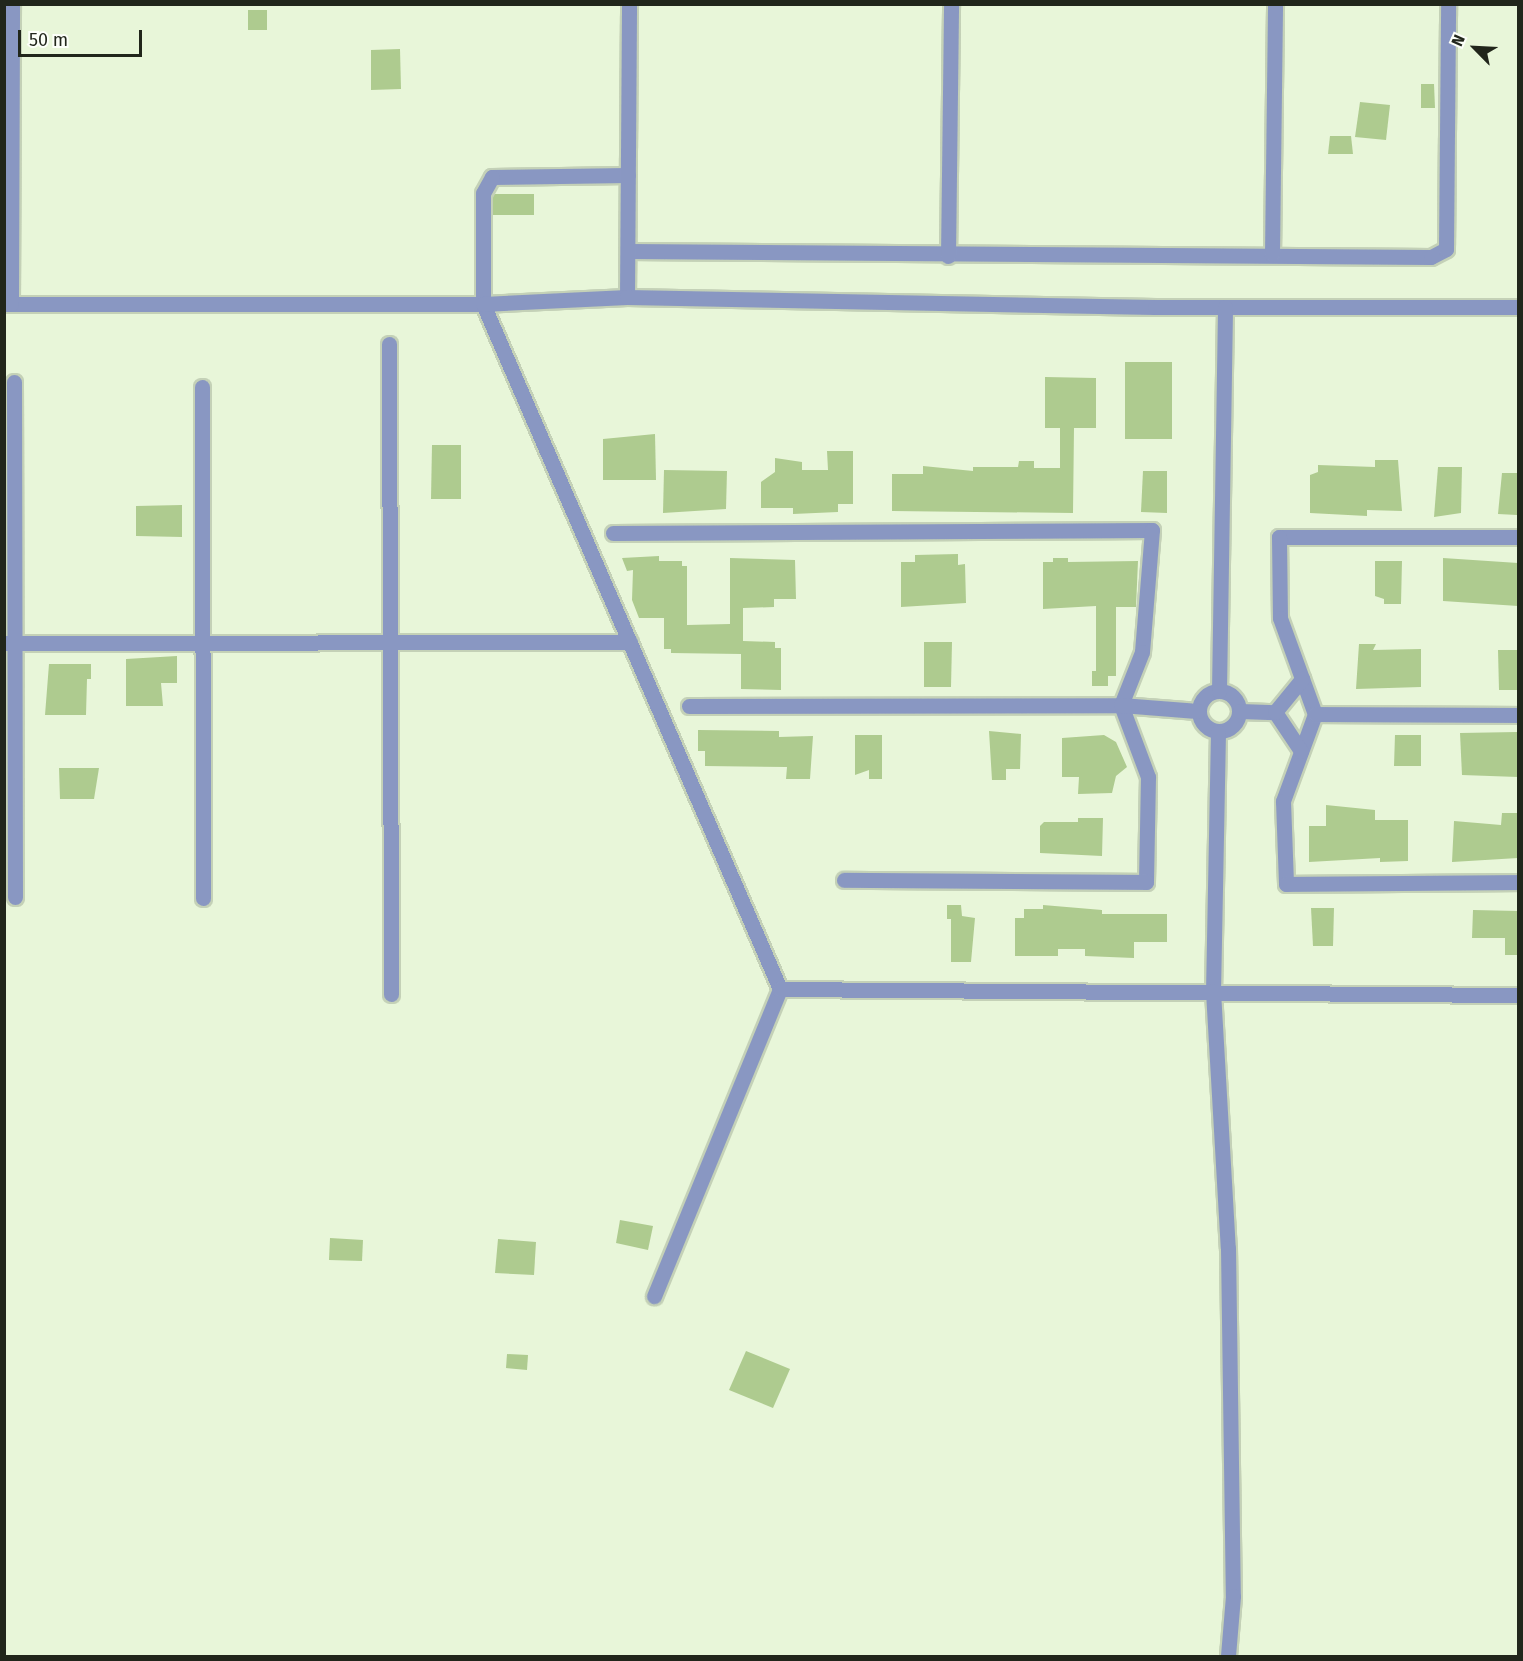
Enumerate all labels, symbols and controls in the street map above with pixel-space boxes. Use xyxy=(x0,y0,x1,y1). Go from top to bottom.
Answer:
scale bar xyxy=(21,18,146,56)
north arrow xyxy=(1445,18,1505,78)
text: 50 m xyxy=(29,29,68,51)
text: N xyxy=(1447,32,1469,49)

